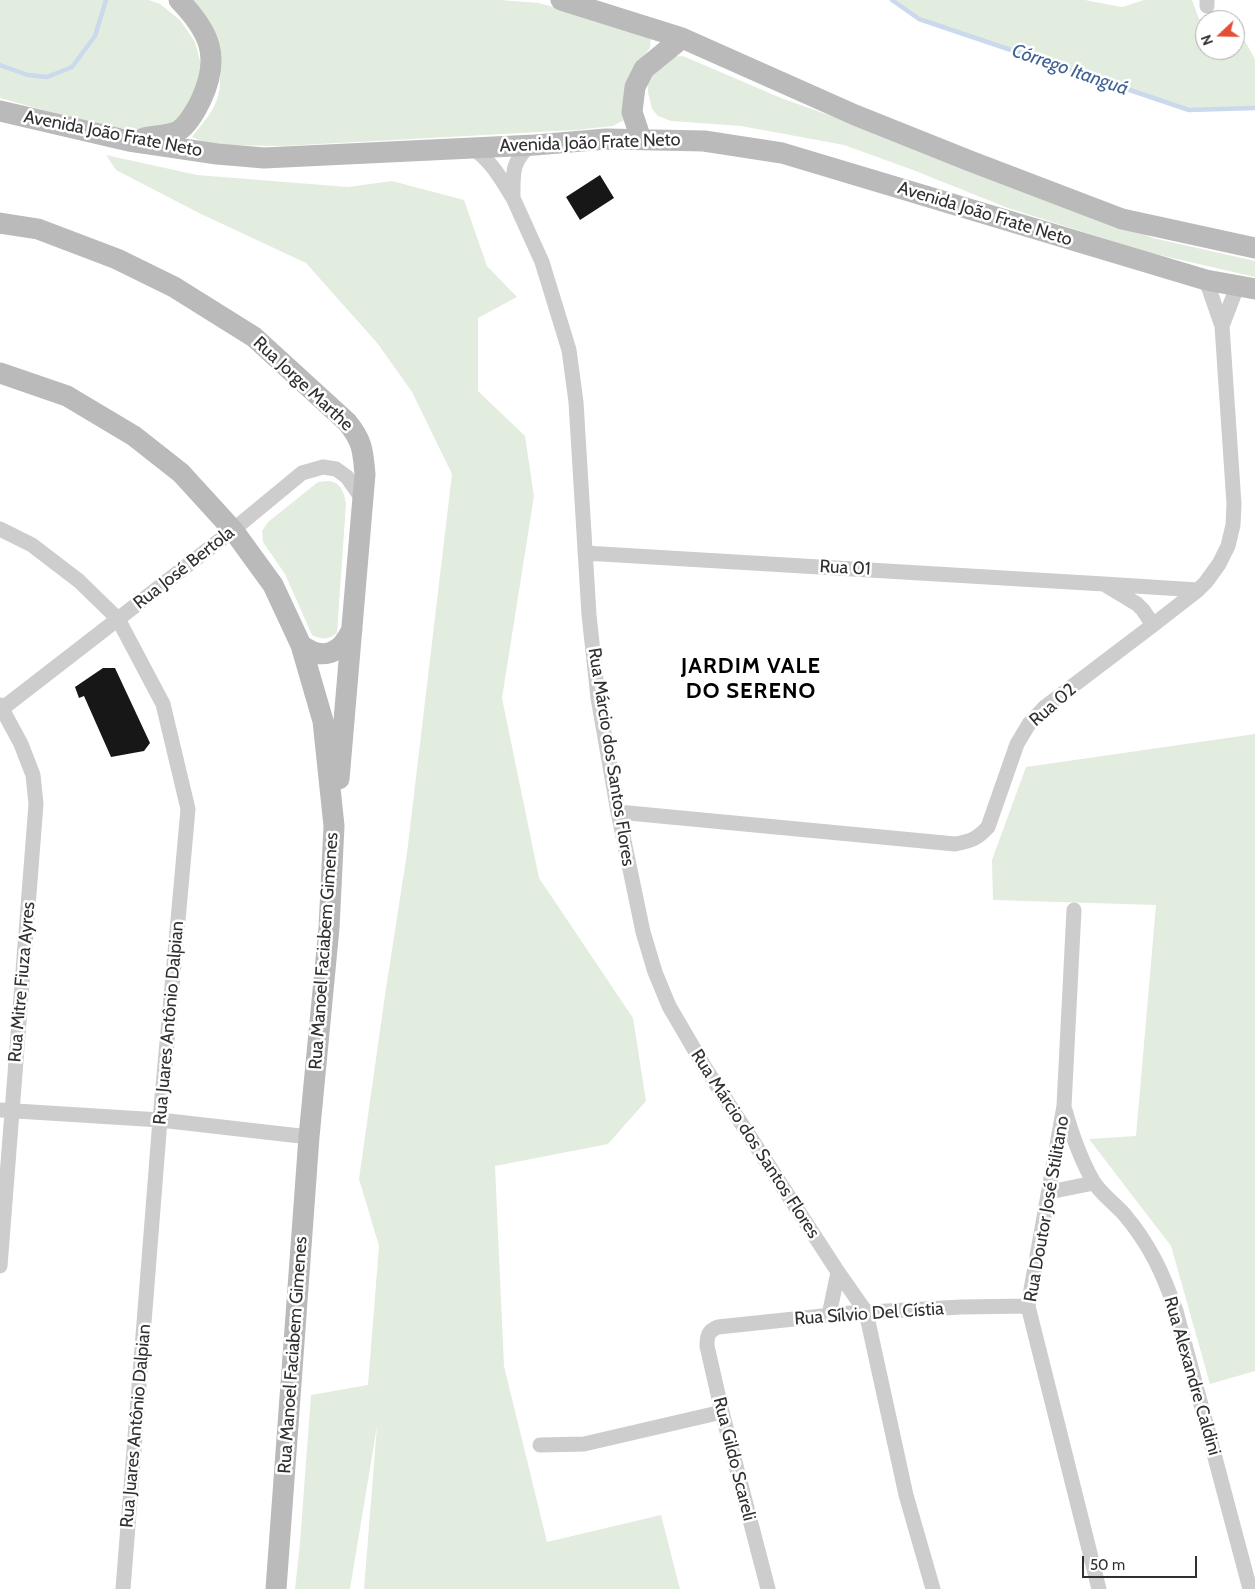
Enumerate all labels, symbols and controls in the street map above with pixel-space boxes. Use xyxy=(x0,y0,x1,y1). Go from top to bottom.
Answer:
north arrow xyxy=(1195,10,1245,60)
text: N xyxy=(1197,32,1217,48)
water label: Córrego Itanguá xyxy=(1009,39,1131,101)
street label: Avenida João Frate Neto xyxy=(22,106,204,162)
street label: Avenida João Frate Neto xyxy=(499,129,681,157)
street label: Avenida João Frate Neto xyxy=(895,177,1075,251)
street label: Rua Jorge Marthe xyxy=(249,332,357,436)
street label: Rua José Bertola xyxy=(129,522,239,614)
street label: Rua 01 xyxy=(819,556,871,580)
street label: Rua Márcio dos Santos Flores xyxy=(583,646,639,868)
district label: JARDIM VALE DO SERENO xyxy=(680,654,822,706)
street label: Rua 02 xyxy=(1025,679,1081,731)
street label: Rua Manoel Faciabem Gimenes xyxy=(305,832,343,1070)
street label: Rua Mitre Fiuza Ayres xyxy=(4,901,40,1063)
street label: Rua Juares Antônio Dalpian xyxy=(149,920,189,1126)
street label: Rua Márcio dos Santos Flores xyxy=(686,1046,824,1242)
street label: Rua Doutor José Stilitano xyxy=(1020,1114,1074,1304)
street label: Rua Manoel Faciabem Gimenes xyxy=(274,1236,312,1474)
street label: Rua Alexandre Caldini xyxy=(1159,1294,1225,1458)
street label: Rua Sílvio Del Cístia xyxy=(794,1298,944,1330)
street label: Rua Juares Antônio Dalpian xyxy=(116,1323,156,1529)
street label: Rua Gildo Scareli xyxy=(708,1395,760,1523)
scale bar xyxy=(1085,1546,1200,1578)
text: 50 m xyxy=(1090,1556,1125,1574)

